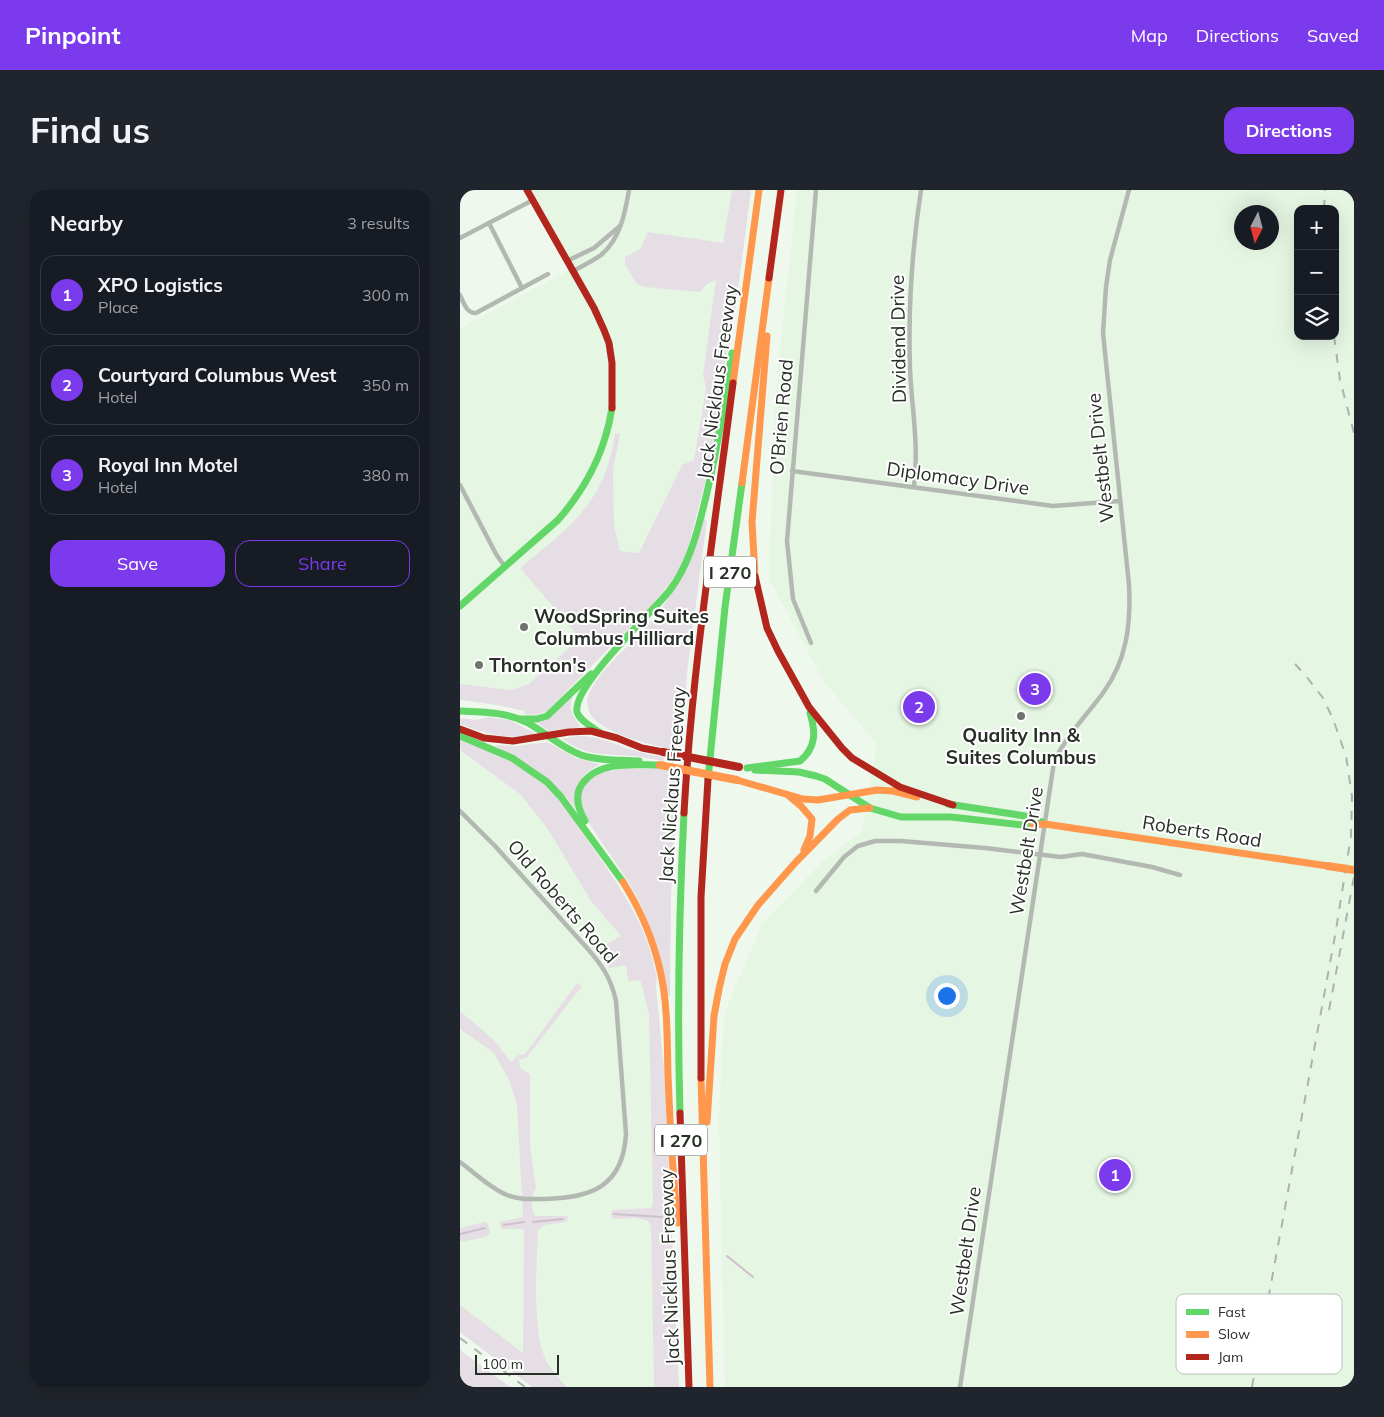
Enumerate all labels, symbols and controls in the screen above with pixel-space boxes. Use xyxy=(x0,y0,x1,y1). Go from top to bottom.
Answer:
text: Pinpoint xyxy=(25,20,121,50)
text: Map xyxy=(1131,24,1168,47)
text: Directions xyxy=(1196,24,1279,47)
text: Saved xyxy=(1307,24,1359,47)
button: Directions xyxy=(1224,107,1354,154)
text: Find us xyxy=(30,108,150,152)
north arrow xyxy=(1234,205,1279,250)
map controls xyxy=(1294,205,1339,340)
button: + xyxy=(1294,205,1339,250)
text: Nearby xyxy=(50,210,123,236)
text: 3 results xyxy=(347,213,410,233)
button: − xyxy=(1294,250,1339,295)
text: XPO Logistics xyxy=(98,273,223,297)
street label: Dividend Drive xyxy=(885,275,911,403)
street label: Jack Nicklaus Freeway xyxy=(691,283,743,481)
text: 1 xyxy=(62,285,72,305)
text: 300 m xyxy=(362,285,409,305)
button: layers xyxy=(1294,295,1339,340)
text: Place xyxy=(98,297,138,317)
street label: O'Brien Road xyxy=(764,358,798,476)
text: Courtyard Columbus West xyxy=(98,363,336,387)
text: 2 xyxy=(62,375,72,395)
text: 350 m xyxy=(362,375,409,395)
text: Hotel xyxy=(98,387,137,407)
street label: Westbelt Drive xyxy=(1081,392,1119,524)
text: Royal Inn Motel xyxy=(98,453,238,477)
street label: Diplomacy Drive xyxy=(885,456,1031,500)
text: 3 xyxy=(62,465,72,485)
text: 380 m xyxy=(362,465,409,485)
text: Hotel xyxy=(98,477,137,497)
button: Save xyxy=(50,540,225,587)
button: Share xyxy=(235,540,410,587)
road number: I 270 xyxy=(704,557,756,588)
place label: WoodSpring Suites Columbus Hilliard xyxy=(534,604,709,650)
marker: WoodSpring Suites Columbus Hilliard xyxy=(518,621,530,633)
place label: Thornton's xyxy=(489,653,586,677)
marker: Thornton's xyxy=(473,659,485,671)
pin: 3 xyxy=(1019,670,1051,708)
street label: Jack Nicklaus Freeway xyxy=(653,686,691,884)
pin: 2 xyxy=(903,688,935,726)
marker: Quality Inn & Suites Columbus xyxy=(1015,710,1027,722)
place label: Quality Inn & Suites Columbus xyxy=(946,723,1096,769)
street label: Westbelt Drive xyxy=(1004,785,1048,917)
street label: Roberts Road xyxy=(1141,810,1263,852)
street label: Old Roberts Road xyxy=(503,834,623,968)
your location xyxy=(934,983,960,1009)
road number: I 270 xyxy=(655,1124,707,1156)
pin: 1 xyxy=(1099,1156,1131,1194)
street label: Jack Nicklaus Freeway xyxy=(654,1168,684,1366)
street label: Westbelt Drive xyxy=(944,1185,986,1317)
legend xyxy=(1176,1294,1342,1374)
text: Fast xyxy=(1218,1303,1246,1321)
text: Slow xyxy=(1218,1325,1250,1343)
text: Jam xyxy=(1218,1348,1243,1366)
scale bar xyxy=(475,1352,559,1375)
text: 100 m xyxy=(482,1355,523,1373)

